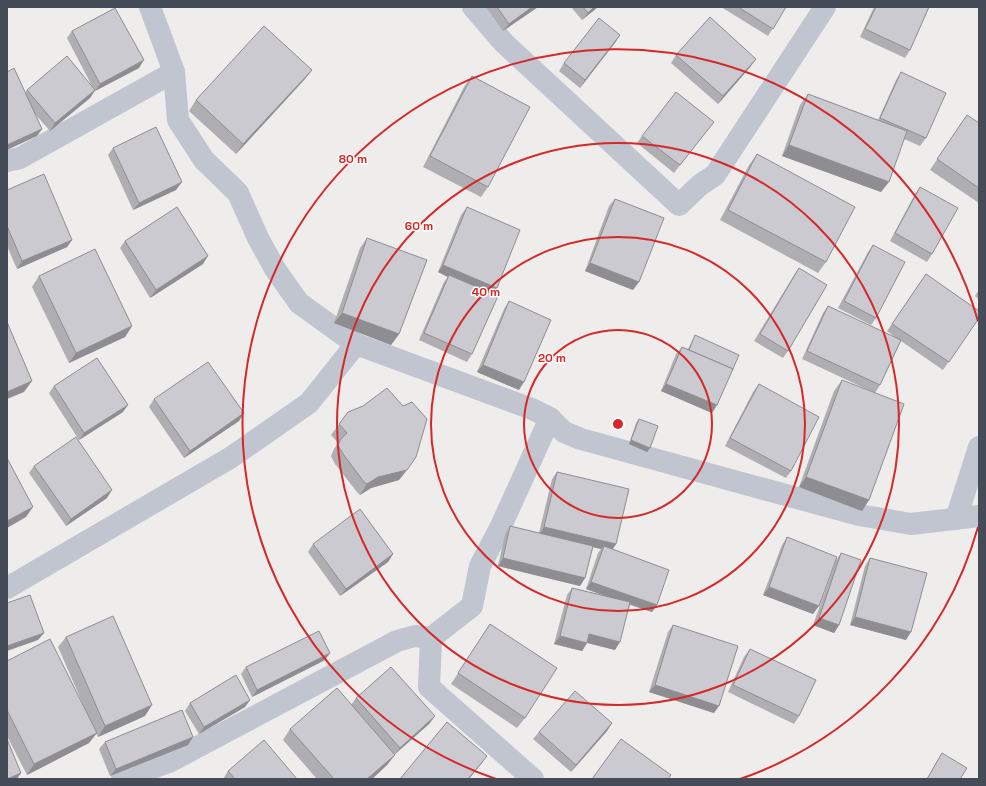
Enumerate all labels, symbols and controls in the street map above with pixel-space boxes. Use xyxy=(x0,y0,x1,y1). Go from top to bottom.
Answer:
text: 80 m xyxy=(339,151,367,167)
text: 60 m xyxy=(405,218,433,234)
text: 40 m xyxy=(472,284,500,300)
text: 20 m xyxy=(538,350,566,366)
centre of rings xyxy=(611,417,625,431)

